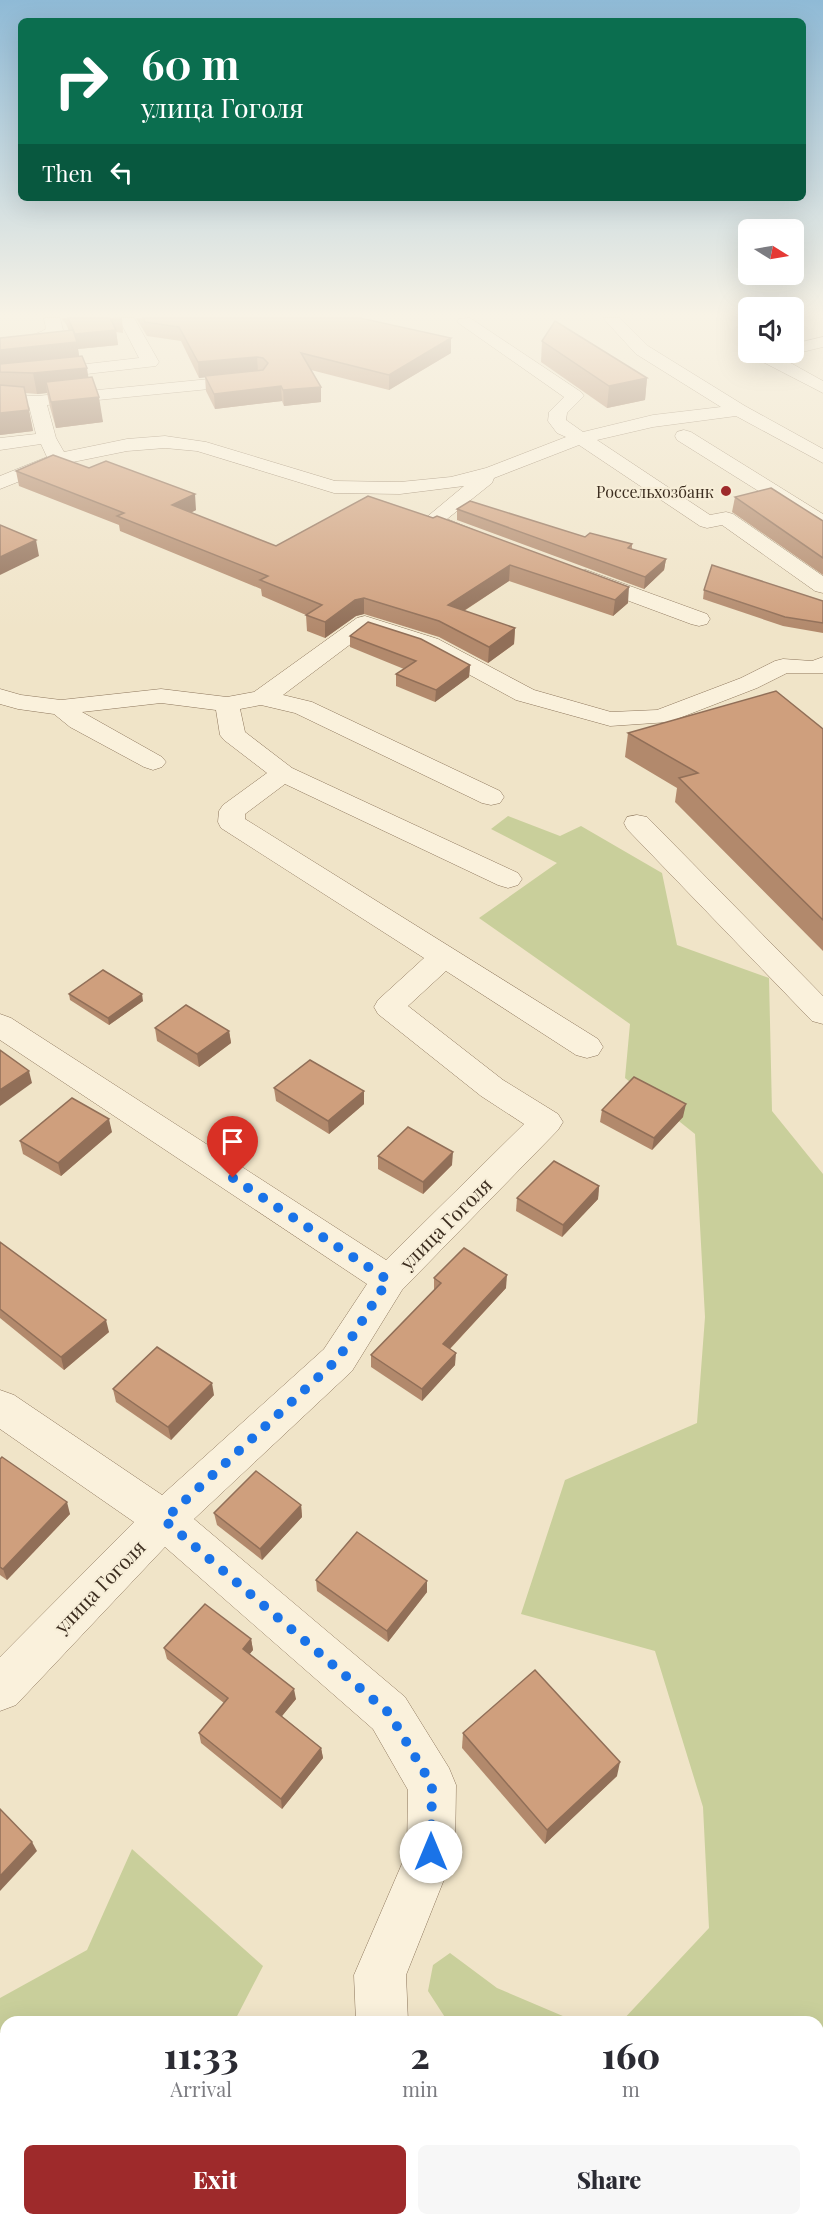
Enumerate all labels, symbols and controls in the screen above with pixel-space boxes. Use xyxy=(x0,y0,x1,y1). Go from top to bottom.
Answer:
text: 60 m xyxy=(141,35,239,91)
icon: right xyxy=(42,42,120,120)
text: улица Гоголя xyxy=(141,89,304,125)
icon: left xyxy=(105,156,138,189)
text: Then xyxy=(42,158,93,188)
north arrow xyxy=(738,219,804,285)
map controls xyxy=(738,219,804,363)
button: sound xyxy=(738,297,804,363)
place label: Россельхозбанк xyxy=(596,481,714,502)
marker: Россельхозбанк xyxy=(719,484,733,498)
pin xyxy=(207,1116,258,1178)
icon: arrive xyxy=(216,1125,249,1158)
street label: улица Гоголя xyxy=(392,1171,497,1276)
street label: улица Гоголя xyxy=(47,1533,151,1639)
position arrow xyxy=(399,1820,463,1884)
text: 11:33 xyxy=(164,2030,238,2078)
text: 2 xyxy=(410,2030,430,2078)
text: 160 xyxy=(602,2030,660,2078)
text: Arrival xyxy=(170,2075,232,2102)
text: min xyxy=(402,2075,438,2102)
text: m xyxy=(622,2075,640,2102)
button: Exit xyxy=(24,2145,406,2214)
button: Share xyxy=(418,2145,800,2214)

